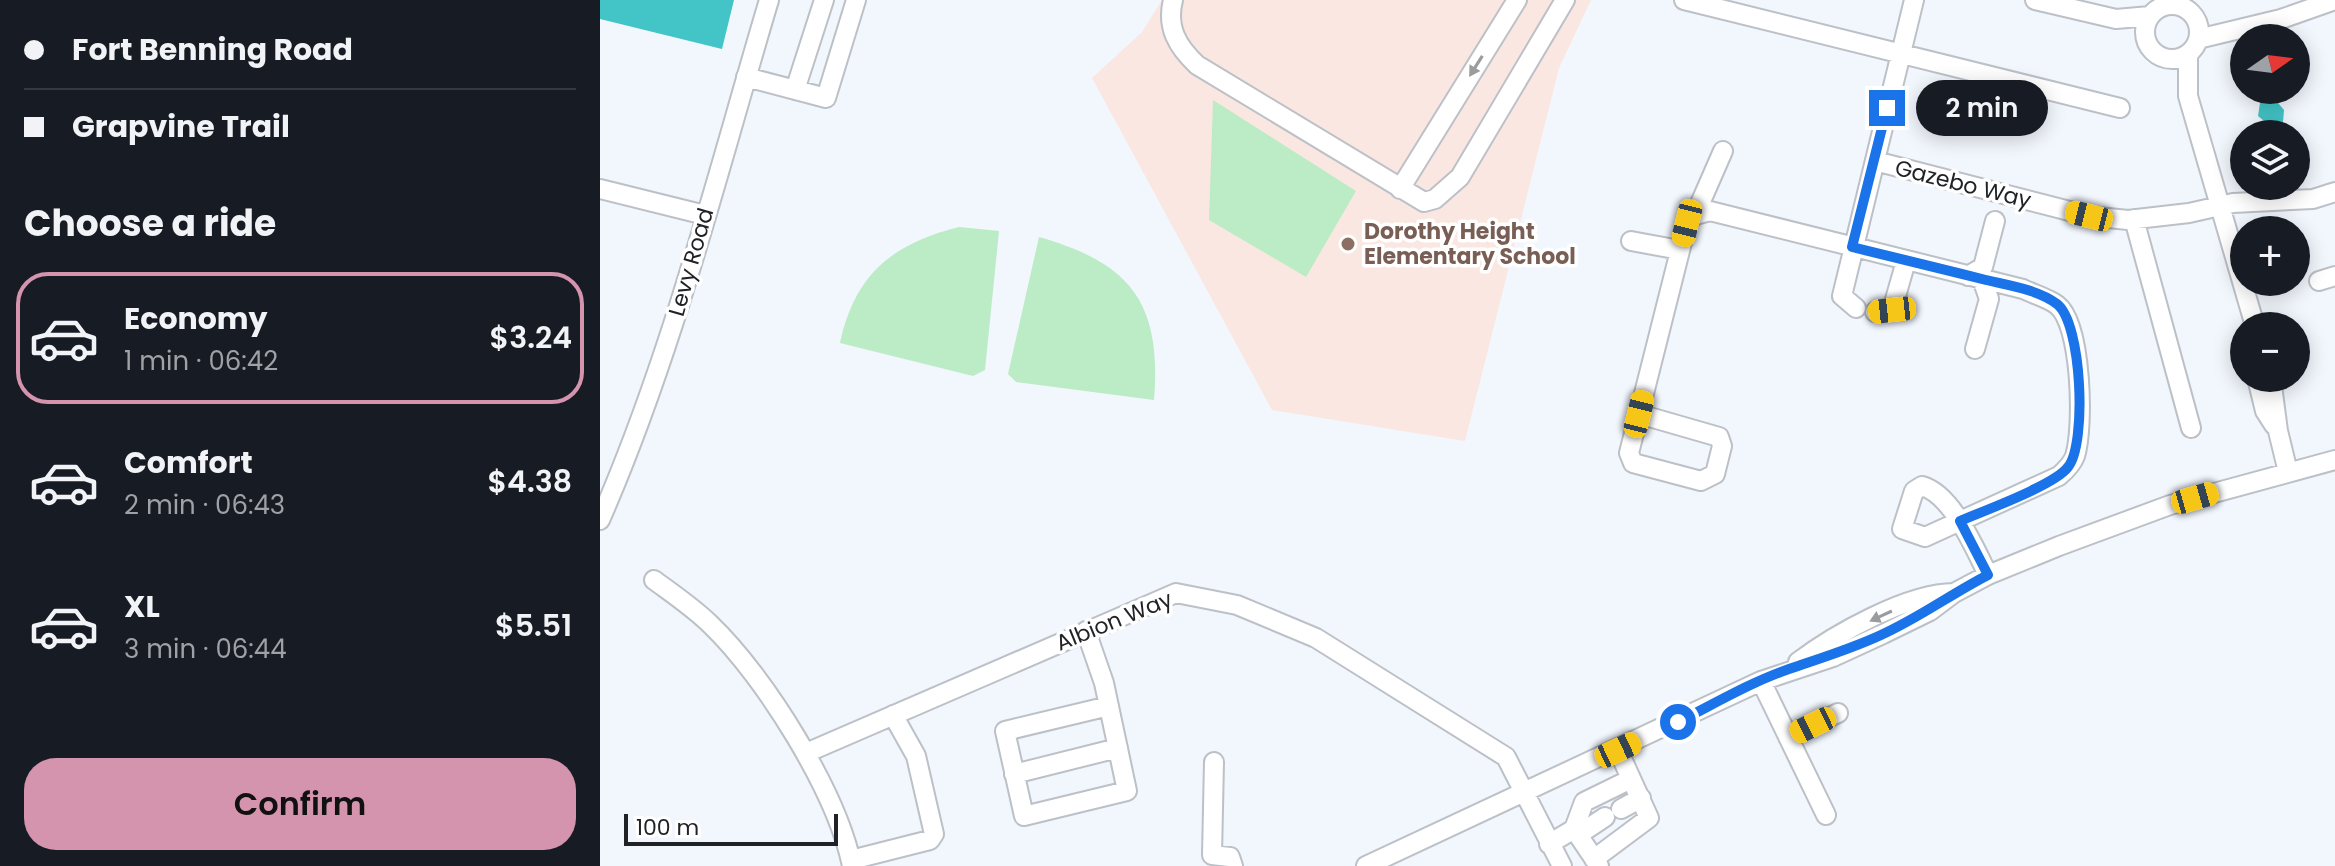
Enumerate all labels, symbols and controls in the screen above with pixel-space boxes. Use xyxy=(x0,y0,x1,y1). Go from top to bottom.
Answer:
north arrow xyxy=(2230,24,2310,104)
map controls xyxy=(2230,24,2310,392)
text: Fort Benning Road xyxy=(72,28,353,71)
one-way arrow xyxy=(1469,55,1483,77)
callout: 2 min xyxy=(1915,80,2047,136)
route end xyxy=(1869,90,1905,126)
text: 2 min xyxy=(1946,90,2018,126)
text: Grapvine Trail xyxy=(72,105,290,148)
button: layers xyxy=(2230,120,2310,200)
street label: Gazebo Way xyxy=(1892,152,2035,216)
car xyxy=(1670,197,1704,249)
text: Choose a ride xyxy=(24,198,276,249)
car xyxy=(2063,199,2115,233)
street label: Levy Road xyxy=(661,204,721,320)
place label: Dorothy Height Elementary School xyxy=(1364,216,1576,272)
button: + xyxy=(2230,216,2310,296)
marker: Dorothy Height Elementary School xyxy=(1339,235,1357,253)
car xyxy=(1867,296,1917,324)
text: Economy xyxy=(124,297,268,340)
icon: car xyxy=(28,302,100,374)
button: − xyxy=(2230,312,2310,392)
text: $3.24 xyxy=(490,316,572,359)
text: 1 min · 06:42 xyxy=(124,343,278,379)
car xyxy=(1622,388,1656,440)
text: Comfort xyxy=(124,441,253,484)
icon: car xyxy=(28,446,100,518)
text: $4.38 xyxy=(487,460,572,503)
car xyxy=(2169,480,2221,516)
text: 2 min · 06:43 xyxy=(124,487,285,523)
street label: Albion Way xyxy=(1051,583,1178,658)
text: XL xyxy=(124,585,160,628)
icon: car xyxy=(28,590,100,662)
text: $5.51 xyxy=(495,604,572,647)
one-way arrow xyxy=(1869,609,1893,623)
text: 3 min · 06:44 xyxy=(124,631,287,667)
route start xyxy=(1660,704,1696,740)
car xyxy=(1786,704,1840,746)
car xyxy=(1591,729,1645,771)
button: Confirm xyxy=(24,758,576,850)
scale bar xyxy=(624,810,838,846)
text: 100 m xyxy=(636,812,699,843)

